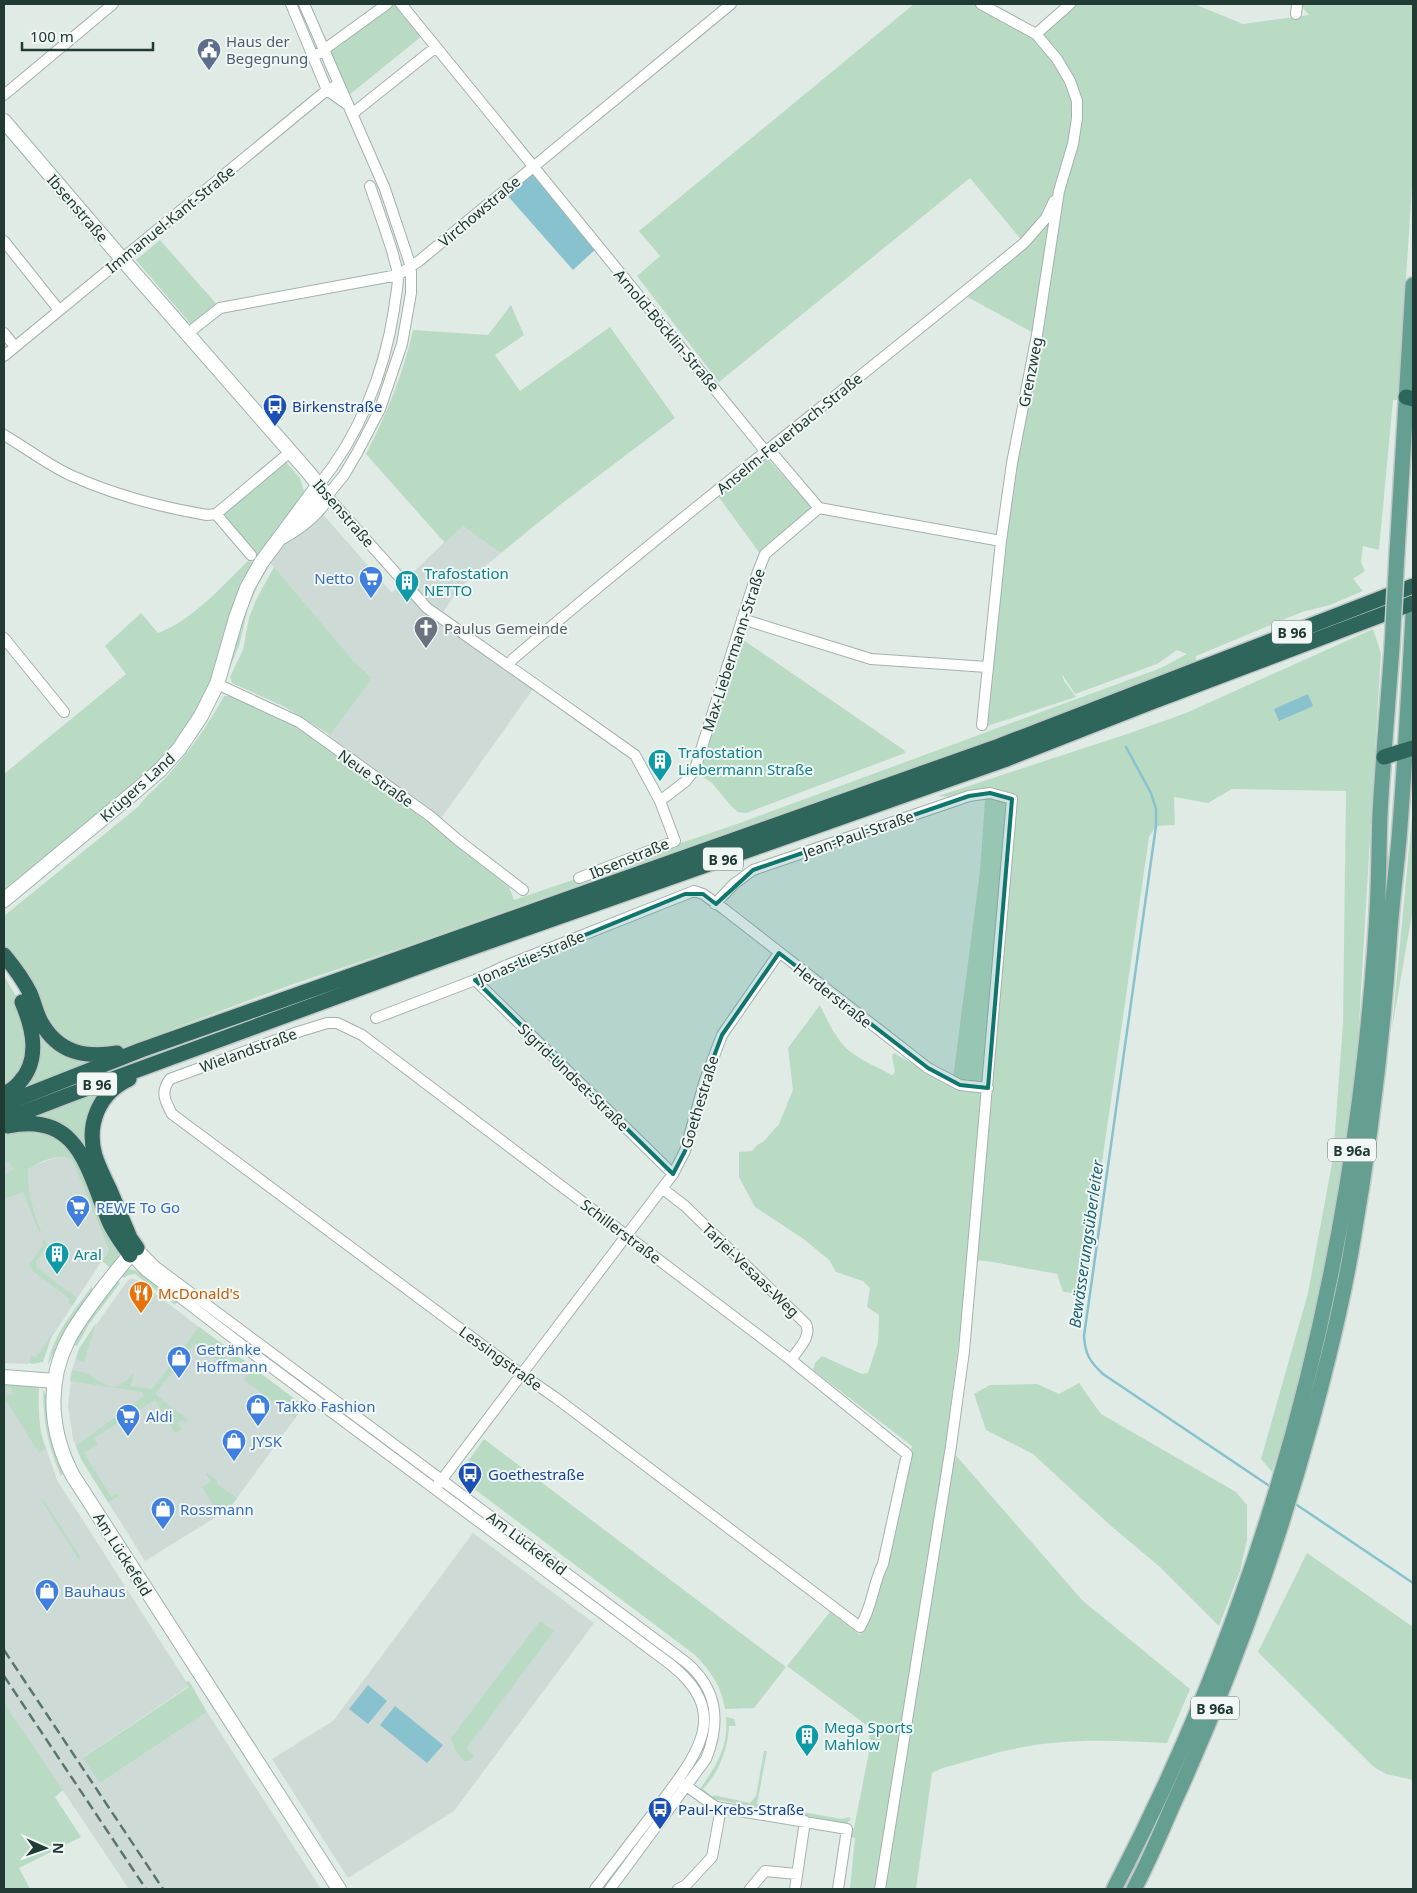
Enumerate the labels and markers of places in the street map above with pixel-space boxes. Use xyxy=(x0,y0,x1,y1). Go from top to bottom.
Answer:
place label: Haus der Begegnung xyxy=(226,31,308,68)
public building icon: Haus der Begegnung xyxy=(196,37,222,71)
bus stop icon: Birkenstraße xyxy=(262,393,288,427)
place label: Birkenstraße xyxy=(292,396,382,416)
place label: Trafostation NETTO xyxy=(424,563,509,600)
supermarket icon: Netto xyxy=(358,565,384,599)
place label: Netto xyxy=(314,568,354,588)
building icon: Trafostation NETTO xyxy=(394,569,420,603)
church icon: Paulus Gemeinde xyxy=(413,615,439,649)
place label: Paulus Gemeinde xyxy=(444,618,568,638)
place label: Trafostation Liebermann Straße xyxy=(678,742,813,779)
building icon: Trafostation Liebermann Straße xyxy=(647,748,673,782)
supermarket icon: REWE To Go xyxy=(65,1194,91,1228)
place label: REWE To Go xyxy=(96,1197,180,1217)
building icon: Aral xyxy=(44,1241,70,1275)
place label: Aral xyxy=(74,1244,102,1264)
restaurant icon: McDonald's xyxy=(128,1280,154,1314)
place label: McDonald's xyxy=(158,1283,240,1303)
place label: Getränke Hoffmann xyxy=(196,1339,268,1376)
shop icon: Getränke Hoffmann xyxy=(166,1345,192,1379)
shop icon: Takko Fashion xyxy=(245,1393,271,1427)
place label: Takko Fashion xyxy=(276,1396,375,1416)
supermarket icon: Aldi xyxy=(115,1403,141,1437)
place label: Aldi xyxy=(146,1406,173,1426)
shop icon: JYSK xyxy=(221,1428,247,1462)
place label: JYSK xyxy=(250,1431,283,1451)
bus stop icon: Goethestraße xyxy=(457,1461,483,1495)
place label: Goethestraße xyxy=(488,1464,584,1484)
shop icon: Rossmann xyxy=(150,1496,176,1530)
place label: Rossmann xyxy=(180,1499,254,1519)
shop icon: Bauhaus xyxy=(34,1578,60,1612)
place label: Bauhaus xyxy=(64,1581,126,1601)
place label: Mega Sports Mahlow xyxy=(824,1717,913,1754)
building icon: Mega Sports Mahlow xyxy=(794,1723,820,1757)
bus stop icon: Paul-Krebs-Straße xyxy=(647,1796,673,1830)
place label: Paul-Krebs-Straße xyxy=(678,1799,804,1819)

